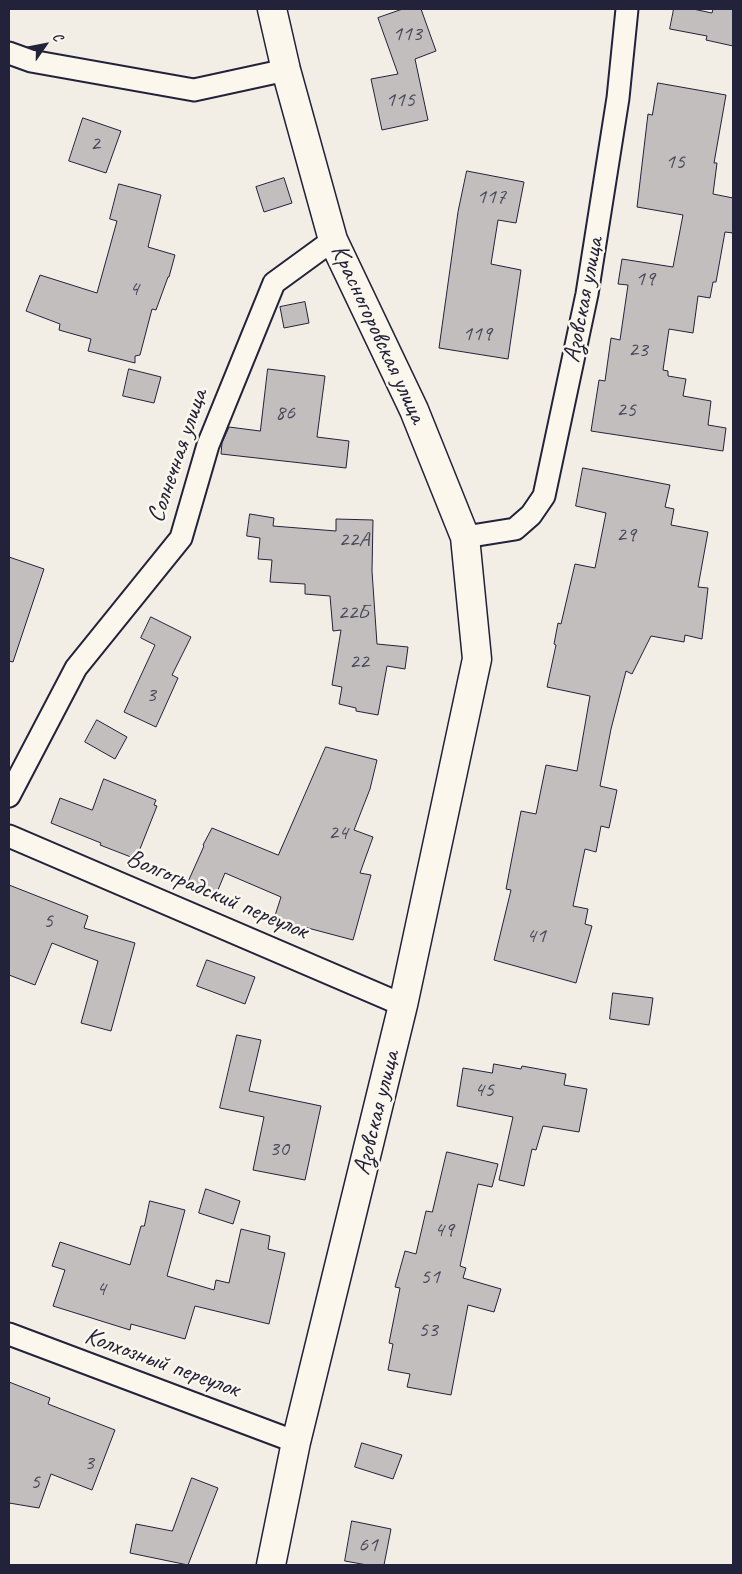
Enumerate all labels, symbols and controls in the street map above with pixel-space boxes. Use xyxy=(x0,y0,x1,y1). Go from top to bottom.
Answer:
north arrow xyxy=(20,20,70,70)
house number: 113 xyxy=(392,21,422,47)
text: С xyxy=(49,29,67,44)
house number: 115 xyxy=(385,87,415,113)
house number: 2 xyxy=(90,131,100,157)
house number: 15 xyxy=(665,149,685,175)
house number: 117 xyxy=(476,184,506,210)
street label: Азовская улица xyxy=(557,235,611,365)
street label: Красногоровская улица xyxy=(324,240,432,428)
house number: 19 xyxy=(635,266,655,292)
house number: 4 xyxy=(129,276,139,302)
house number: 119 xyxy=(462,321,492,347)
house number: 23 xyxy=(628,337,648,363)
street label: Солнечная улица xyxy=(141,386,215,526)
house number: 25 xyxy=(616,397,636,423)
house number: 86 xyxy=(275,400,295,426)
house number: 29 xyxy=(616,522,636,548)
house number: 22А xyxy=(339,527,369,553)
house number: 22Б xyxy=(338,600,368,626)
house number: 22 xyxy=(349,649,369,675)
house number: 3 xyxy=(146,682,156,708)
house number: 24 xyxy=(328,820,348,846)
street label: Волгоградский переулок xyxy=(122,843,312,947)
house number: 5 xyxy=(43,908,53,934)
house number: 41 xyxy=(526,923,546,949)
street label: Азовская улица xyxy=(347,1048,407,1178)
house number: 45 xyxy=(474,1077,494,1103)
house number: 30 xyxy=(269,1136,289,1162)
house number: 49 xyxy=(434,1217,454,1243)
house number: 51 xyxy=(420,1264,440,1290)
house number: 4 xyxy=(96,1276,106,1302)
house number: 53 xyxy=(418,1317,438,1343)
street label: Колхозный переулок xyxy=(81,1321,243,1405)
house number: 3 xyxy=(84,1450,94,1476)
house number: 5 xyxy=(30,1469,40,1495)
house number: 61 xyxy=(358,1532,378,1558)

